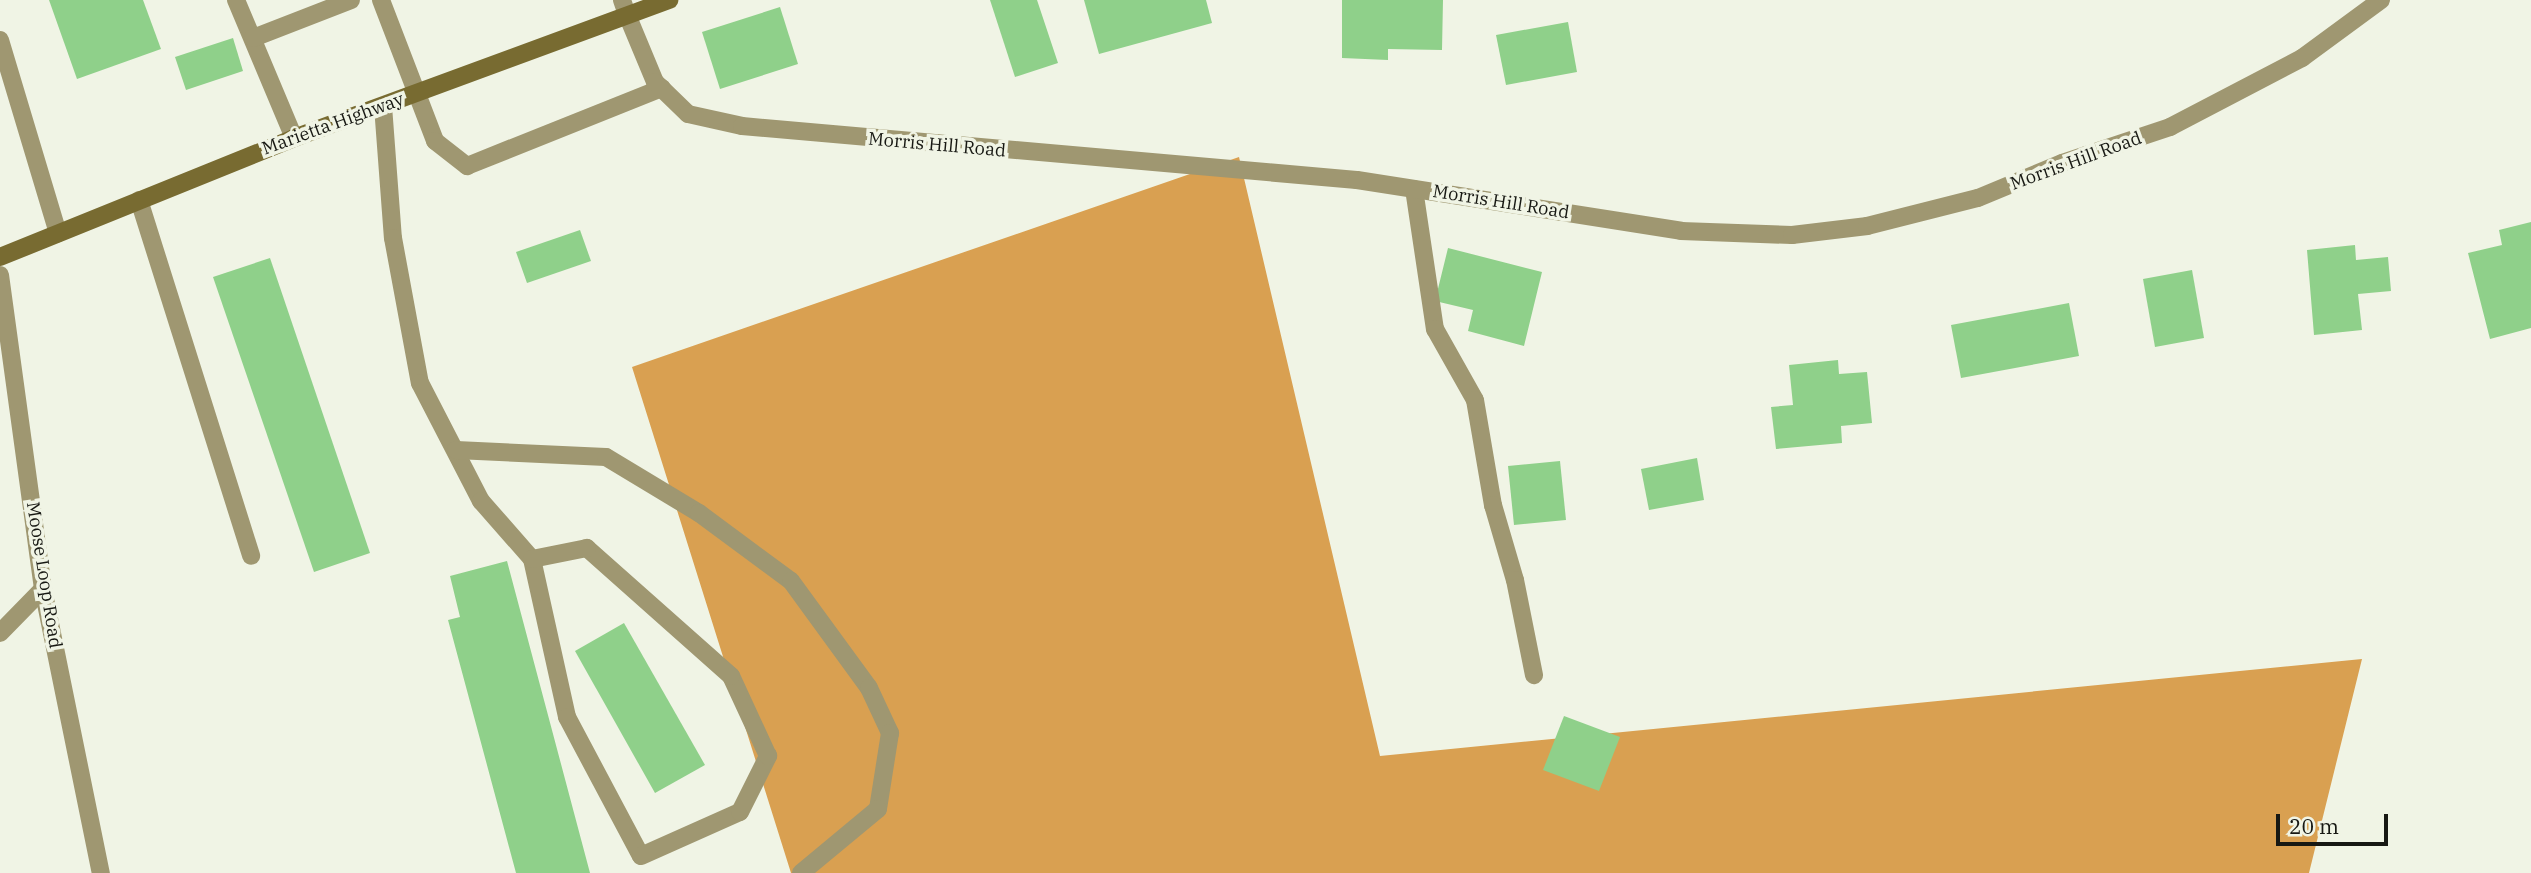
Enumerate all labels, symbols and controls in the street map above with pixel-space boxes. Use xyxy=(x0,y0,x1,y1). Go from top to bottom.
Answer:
street label: Marietta Highway xyxy=(259,88,407,160)
street label: Morris Hill Road xyxy=(2007,127,2145,195)
street label: Morris Hill Road xyxy=(867,128,1007,162)
street label: Morris Hill Road xyxy=(1431,181,1571,223)
street label: Moose Loop Road xyxy=(22,500,66,650)
scale bar xyxy=(2279,800,2391,844)
text: 20 m xyxy=(2289,812,2339,840)

